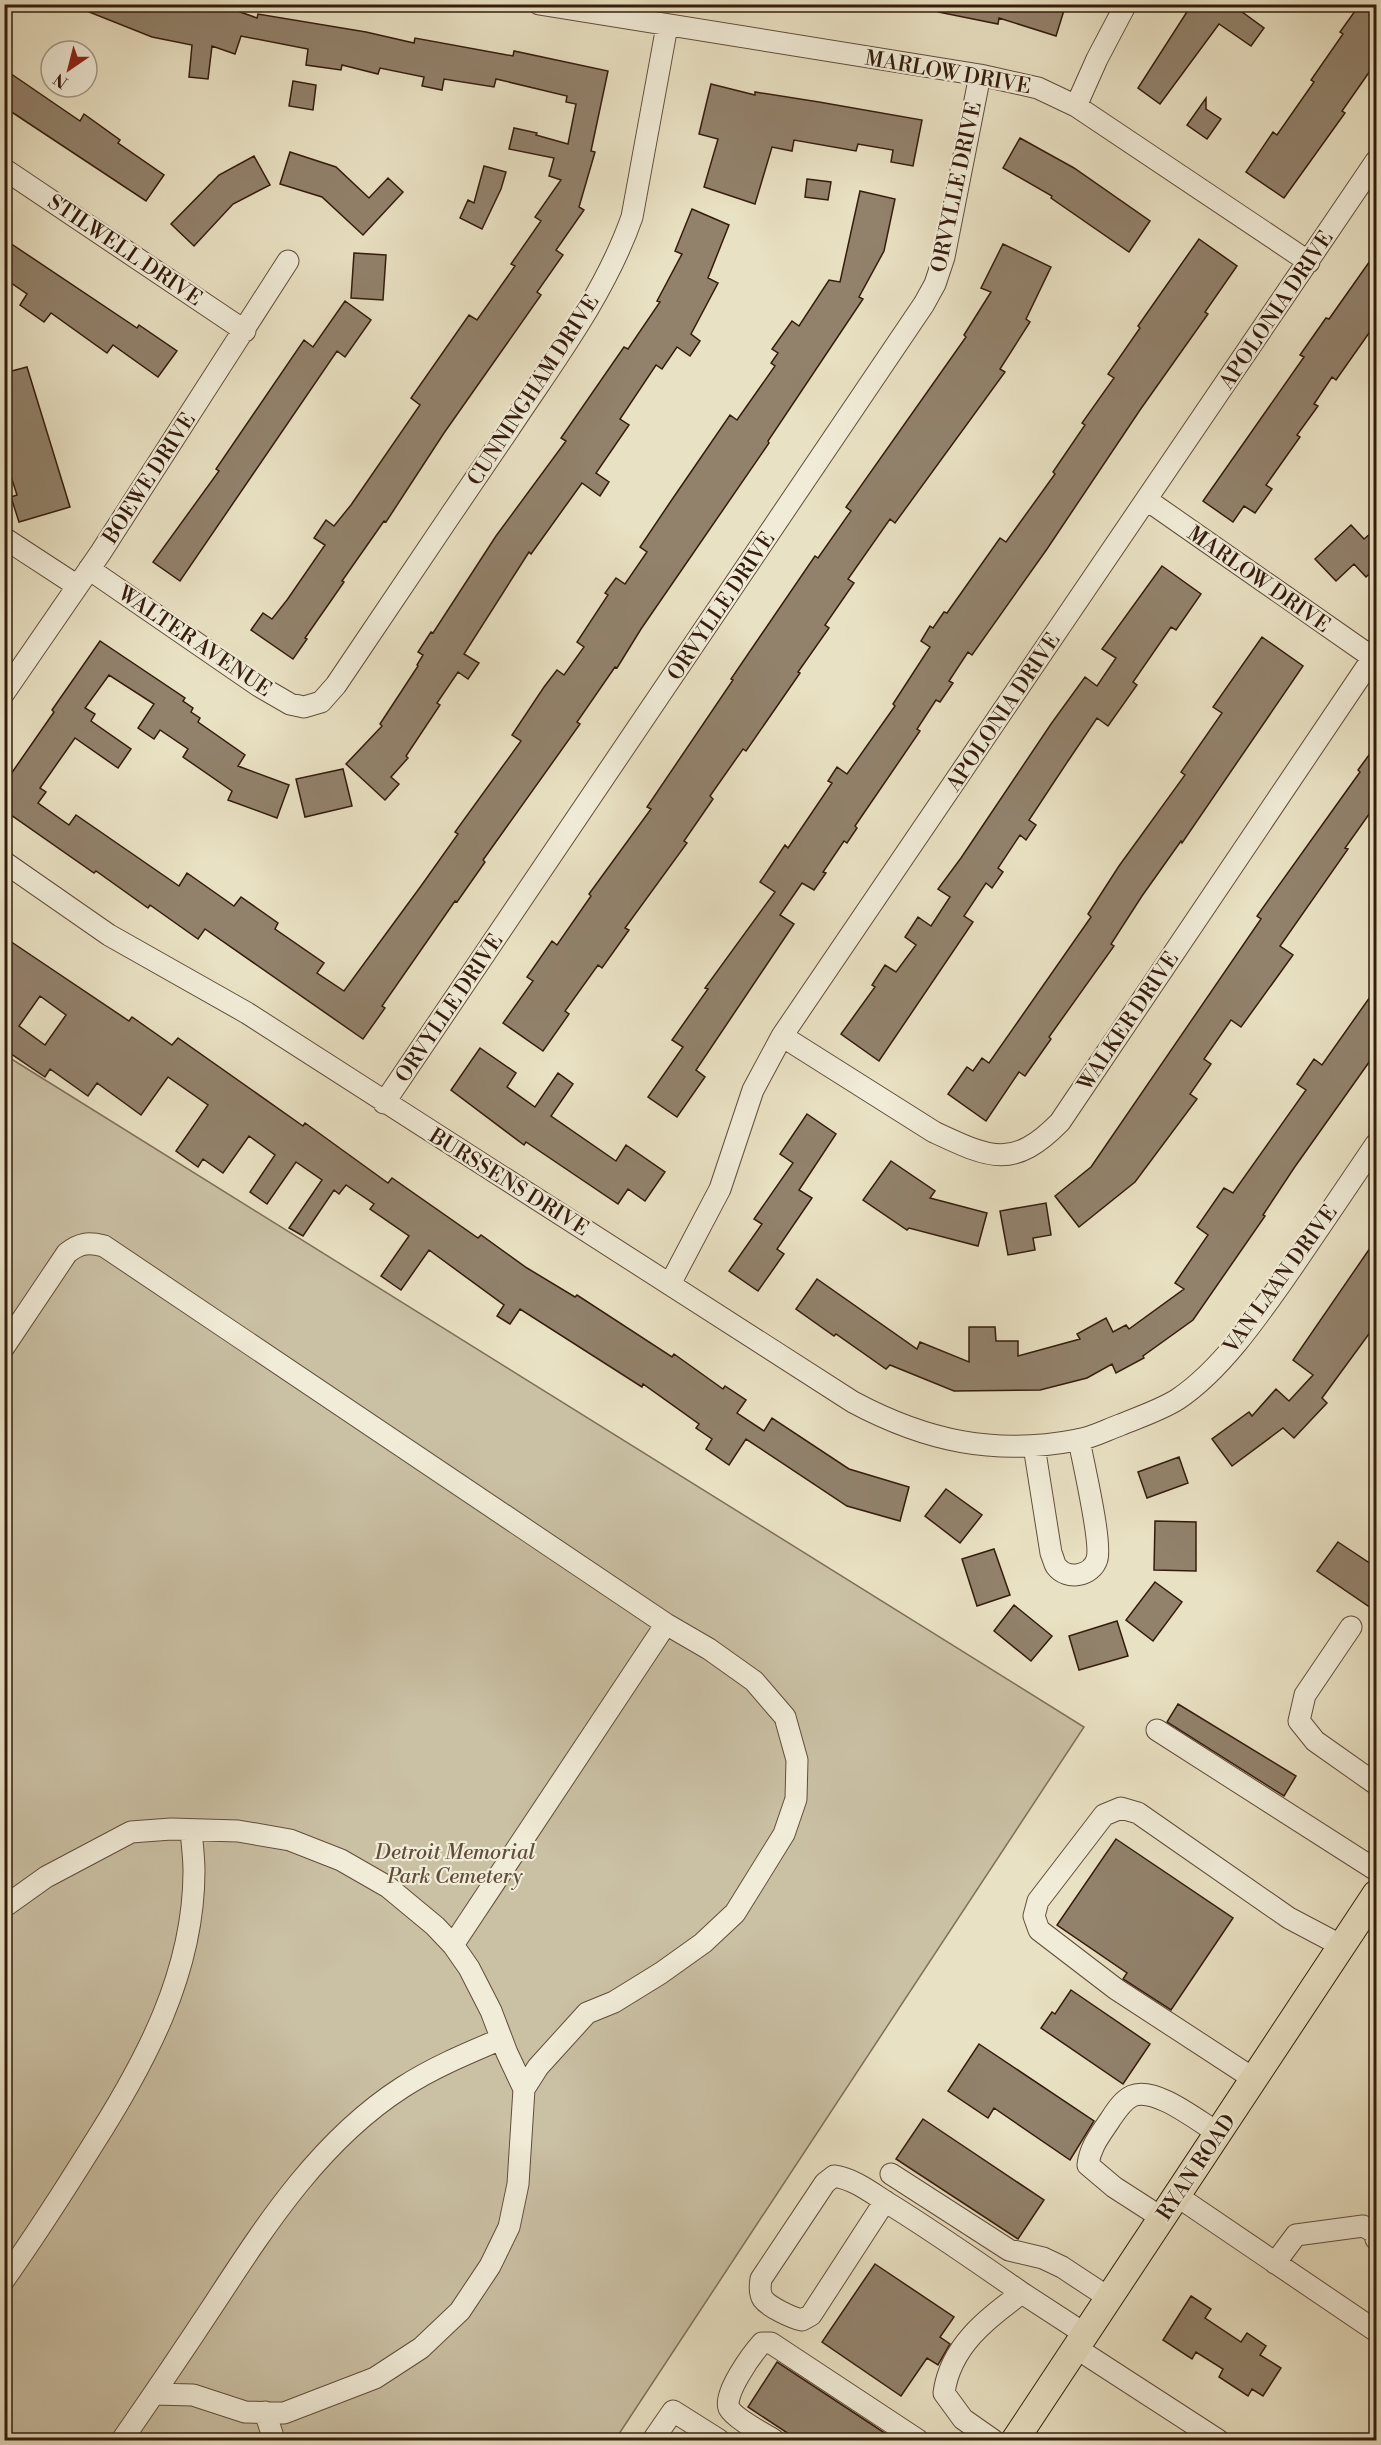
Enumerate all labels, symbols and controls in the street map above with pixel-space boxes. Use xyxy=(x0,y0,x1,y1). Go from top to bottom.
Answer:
north arrow xyxy=(39,39,99,99)
street label: MARLOW DRIVE xyxy=(863,46,1033,100)
text: N xyxy=(50,68,72,92)
street label: ORVYLLE DRIVE xyxy=(926,100,988,275)
street label: STILWELL DRIVE xyxy=(42,190,207,312)
street label: APOLONIA DRIVE xyxy=(1214,226,1340,396)
street label: CUNNINGHAM DRIVE xyxy=(462,290,605,491)
street label: BOEWE DRIVE xyxy=(97,408,202,550)
street label: MARLOW DRIVE xyxy=(1182,521,1335,639)
street label: ORVYLLE DRIVE xyxy=(662,527,781,686)
street label: WALTER AVENUE xyxy=(112,580,276,703)
street label: APOLONIA DRIVE xyxy=(941,628,1067,798)
street label: ORVYLLE DRIVE xyxy=(390,929,509,1088)
street label: WALKER DRIVE xyxy=(1072,947,1185,1097)
street label: BURSSENS DRIVE xyxy=(423,1123,593,1242)
street label: VAN LAAN DRIVE xyxy=(1218,1200,1343,1360)
park label: Detroit Memorial Park Cemetery xyxy=(374,1840,535,1890)
street label: RYAN ROAD xyxy=(1152,2110,1242,2226)

